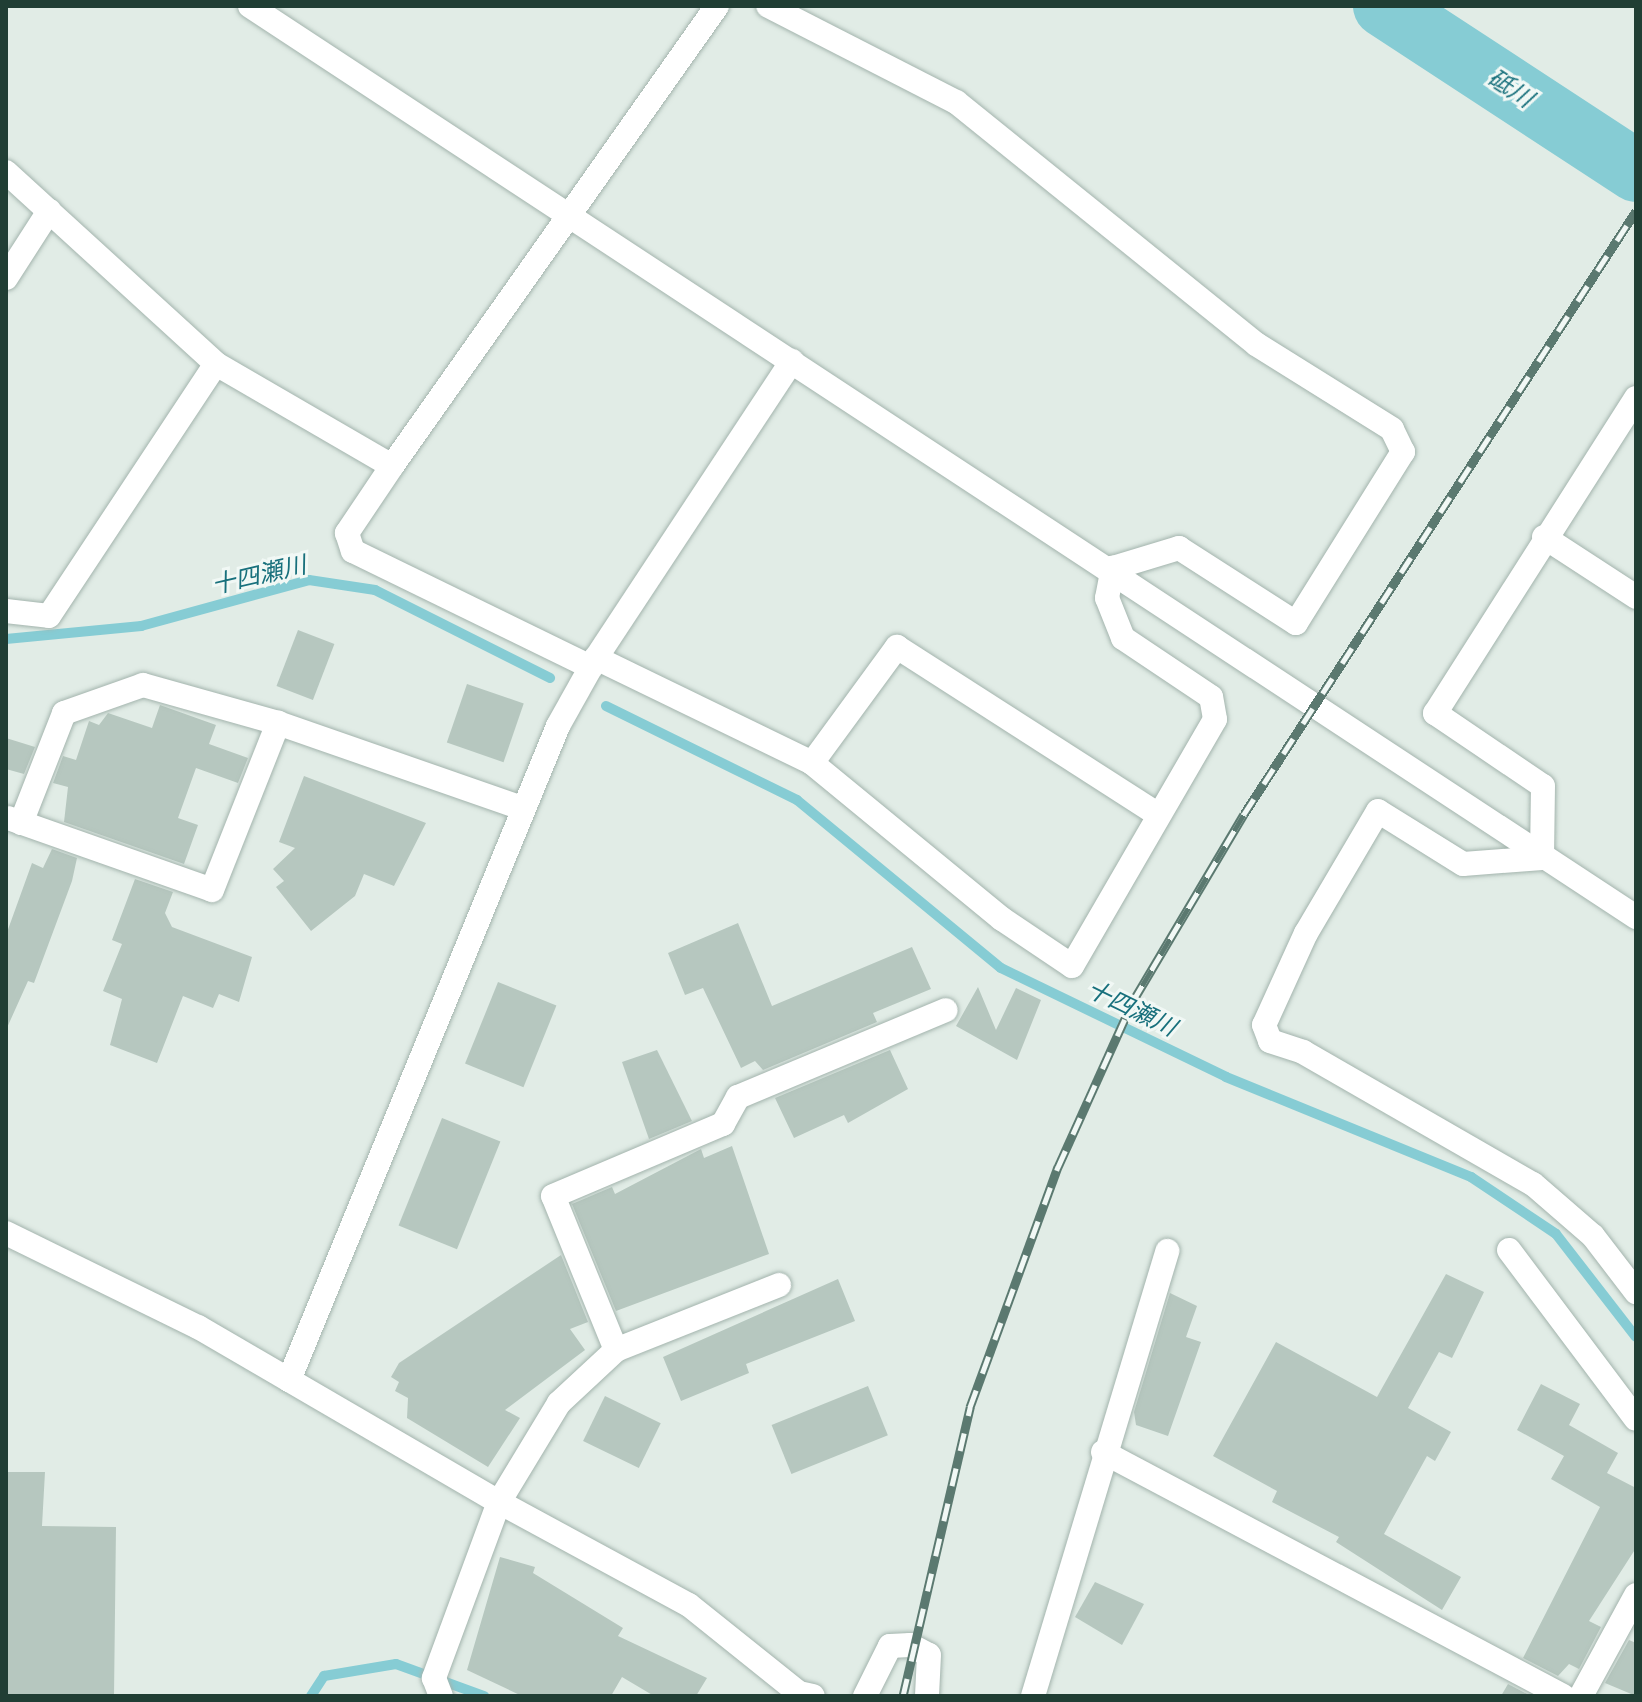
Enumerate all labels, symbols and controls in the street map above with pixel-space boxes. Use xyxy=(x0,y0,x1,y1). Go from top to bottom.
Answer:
water label: 砥川 xyxy=(1482,64,1538,114)
water label: 十四瀬川 xyxy=(209,551,309,601)
water label: 十四瀬川 xyxy=(1082,975,1180,1043)

